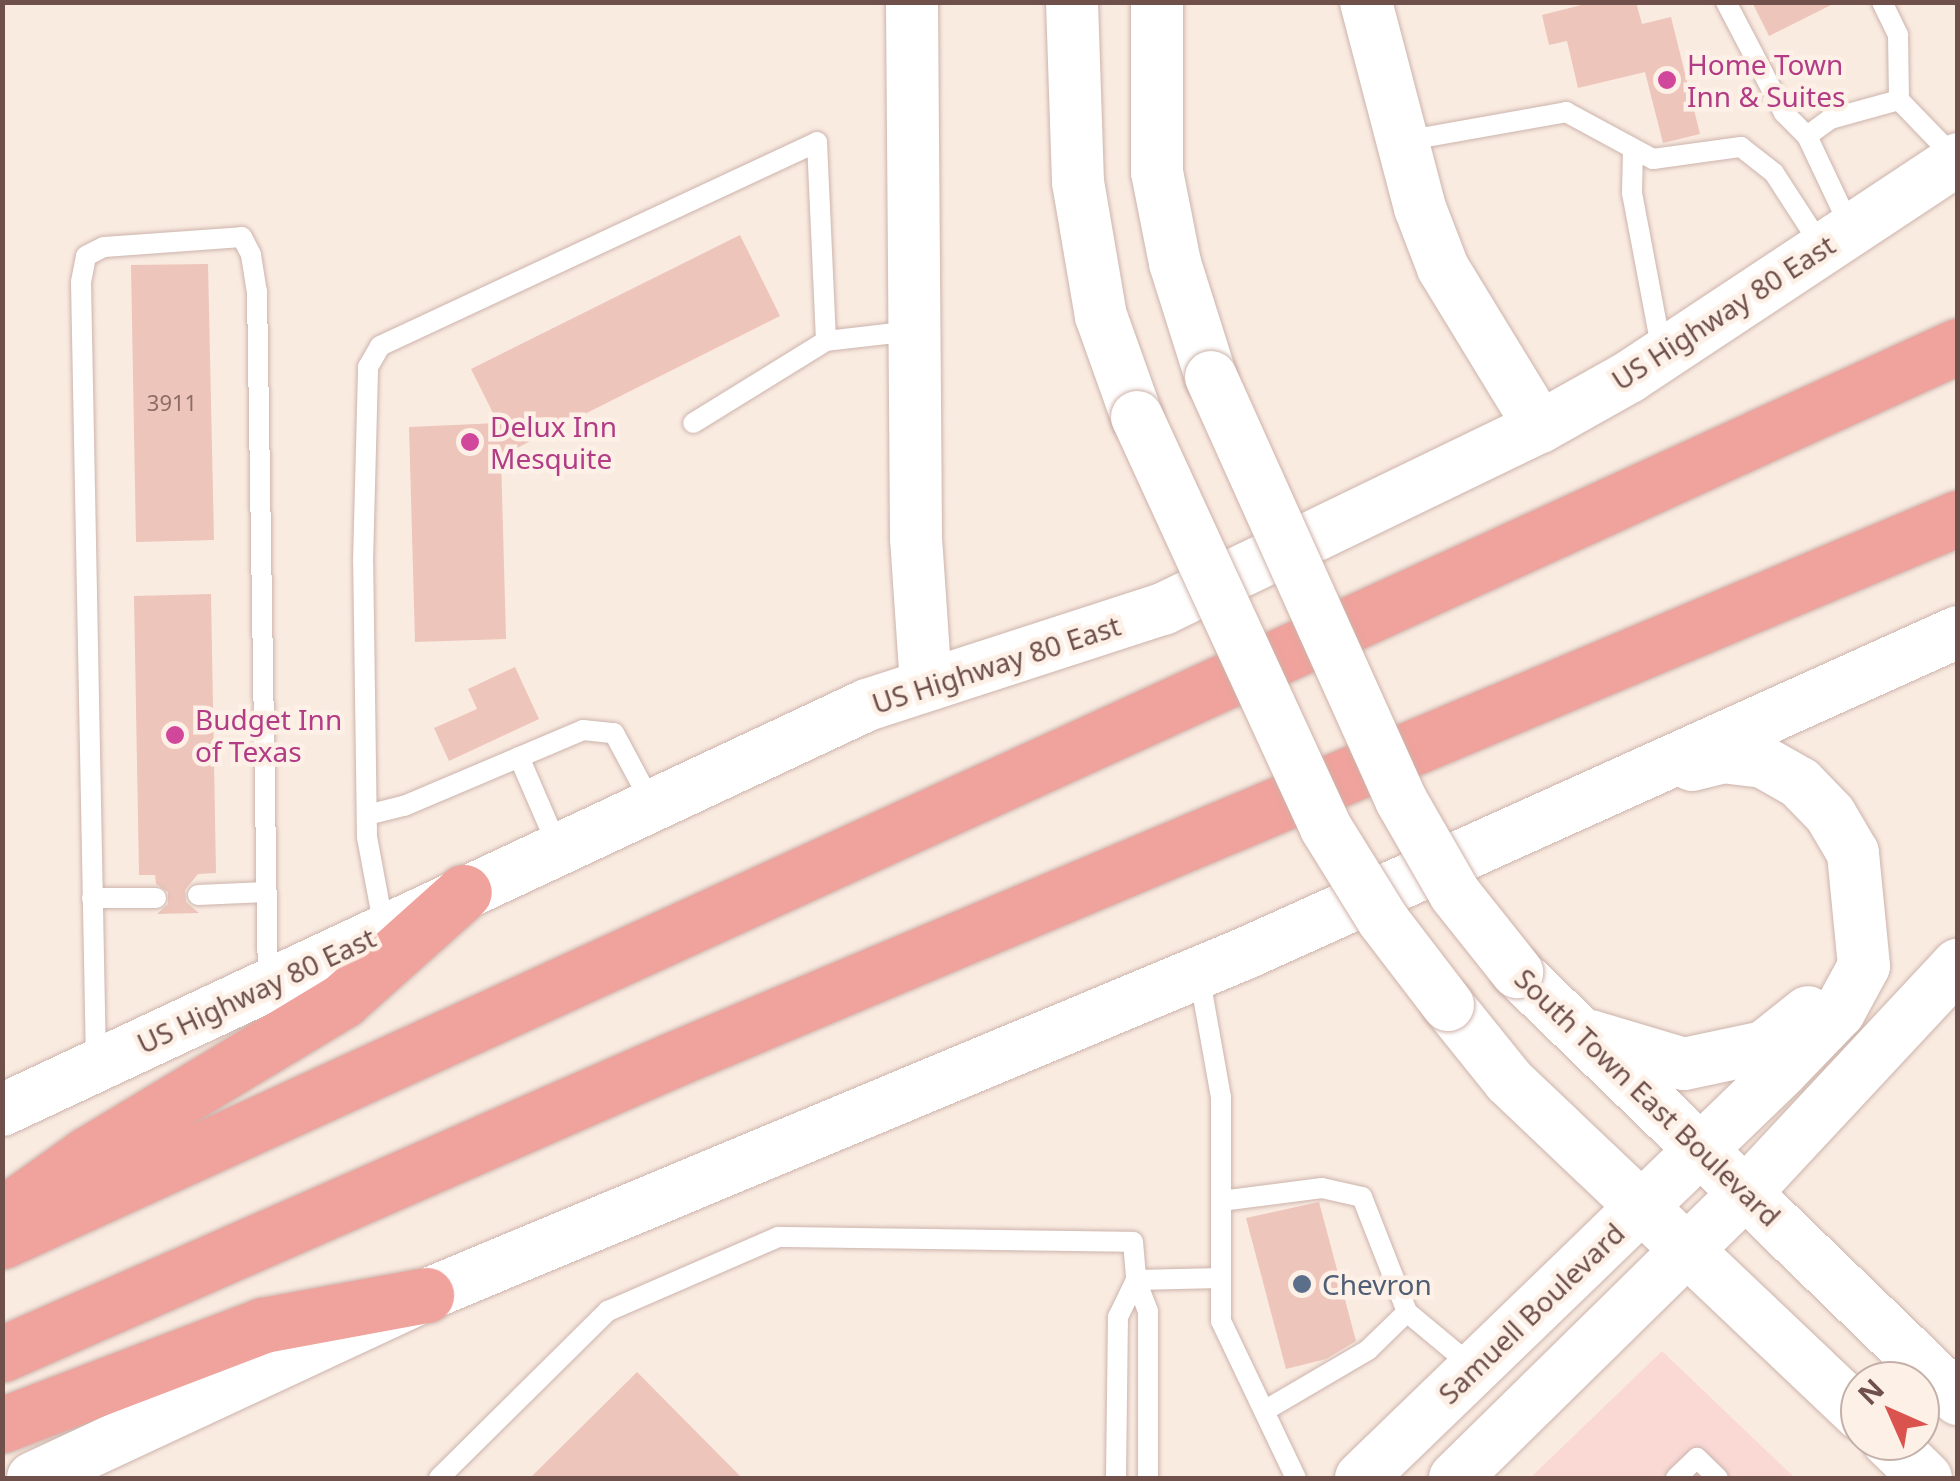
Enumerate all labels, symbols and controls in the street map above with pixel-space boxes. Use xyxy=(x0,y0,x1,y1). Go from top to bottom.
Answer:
place label: Home Town Inn & Suites xyxy=(1687,47,1845,113)
marker: Home Town Inn & Suites xyxy=(1656,69,1678,91)
street label: US Highway 80 East xyxy=(1605,227,1841,397)
house number: 3911 xyxy=(147,390,197,416)
place label: Delux Inn Mesquite xyxy=(490,409,617,475)
marker: Delux Inn Mesquite xyxy=(459,431,481,453)
street label: US Highway 80 East xyxy=(868,608,1124,720)
place label: Budget Inn of Texas xyxy=(195,702,342,768)
marker: Budget Inn of Texas xyxy=(164,724,186,746)
street label: US Highway 80 East xyxy=(132,920,380,1060)
street label: South Town East Boulevard xyxy=(1508,961,1788,1233)
street label: Samuell Boulevard xyxy=(1431,1216,1631,1410)
place label: Chevron xyxy=(1322,1267,1432,1301)
marker: Chevron xyxy=(1291,1273,1313,1295)
north arrow xyxy=(1840,1361,1940,1461)
text: N xyxy=(1849,1370,1892,1413)

